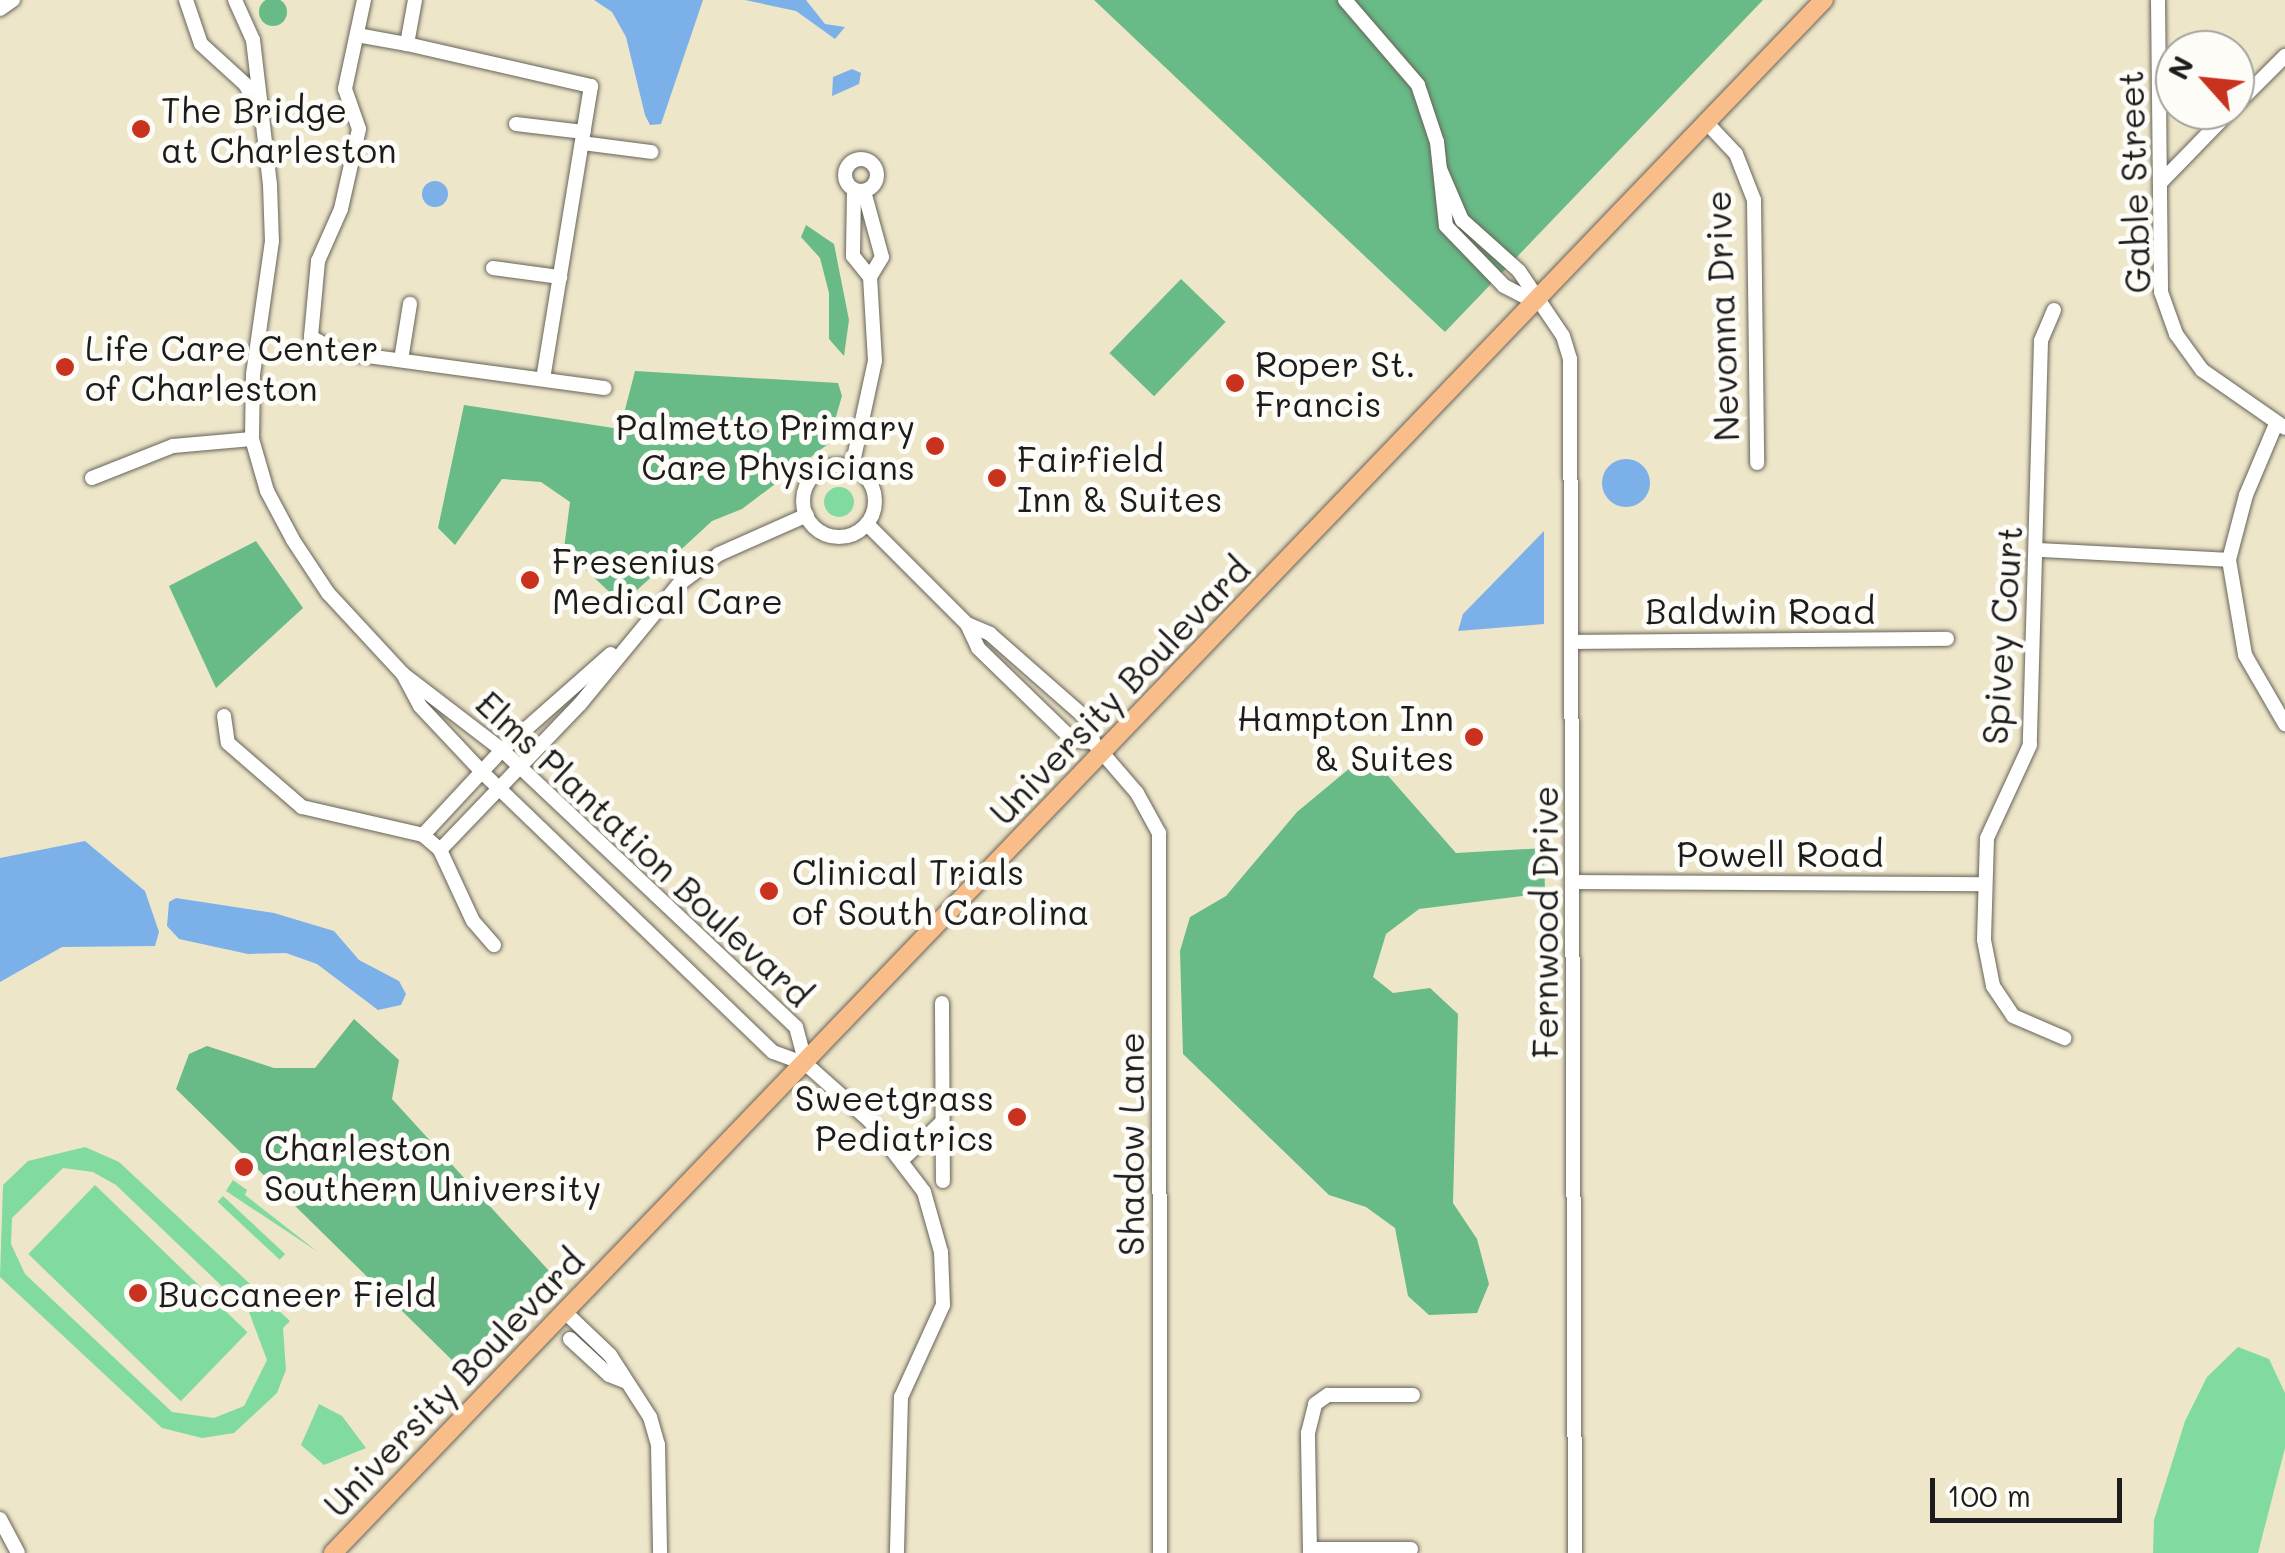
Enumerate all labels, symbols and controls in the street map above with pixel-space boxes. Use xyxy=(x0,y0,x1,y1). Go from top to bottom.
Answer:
north arrow xyxy=(2155,30,2255,130)
text: N xyxy=(2159,50,2201,85)
street label: Gable Street xyxy=(2108,70,2158,294)
place label: The Bridge at Charleston xyxy=(161,88,397,170)
marker: The Bridge at Charleston xyxy=(130,118,152,140)
street label: Nevonna Drive xyxy=(1696,190,1746,442)
place label: Life Care Center of Charleston xyxy=(85,326,379,408)
place label: Roper St. Francis xyxy=(1255,342,1416,424)
marker: Life Care Center of Charleston xyxy=(54,356,76,378)
marker: Roper St. Francis xyxy=(1224,372,1246,394)
place label: Palmetto Primary Care Physicians xyxy=(616,405,915,487)
marker: Palmetto Primary Care Physicians xyxy=(924,435,946,457)
place label: Fairfield Inn & Suites xyxy=(1017,437,1222,519)
marker: Fairfield Inn & Suites xyxy=(986,467,1008,489)
street label: Spivey Court xyxy=(1972,524,2030,746)
place label: Fresenius Medical Care xyxy=(552,539,783,621)
street label: University Boulevard xyxy=(980,547,1258,833)
marker: Fresenius Medical Care xyxy=(517,567,543,593)
street label: Baldwin Road xyxy=(1645,589,1875,631)
street label: Elms Plantation Boulevard xyxy=(469,682,821,1014)
place label: Hampton Inn & Suites xyxy=(1237,696,1454,778)
marker: Hampton Inn & Suites xyxy=(1463,726,1485,748)
street label: Fernwood Drive xyxy=(1523,786,1565,1058)
street label: Powell Road xyxy=(1677,832,1883,874)
place label: Clinical Trials of South Carolina xyxy=(792,850,1089,932)
marker: Clinical Trials of South Carolina xyxy=(756,878,782,904)
street label: Shadow Lane xyxy=(1109,1032,1151,1256)
place label: Sweetgrass Pediatrics xyxy=(795,1076,994,1158)
marker: Sweetgrass Pediatrics xyxy=(1004,1104,1030,1130)
place label: Charleston Southern University xyxy=(264,1126,601,1208)
marker: Charleston Southern University xyxy=(233,1156,255,1178)
street label: University Boulevard xyxy=(314,1239,592,1525)
place label: Buccaneer Field xyxy=(158,1272,436,1314)
marker: Buccaneer Field xyxy=(127,1282,149,1304)
scale bar xyxy=(1935,1458,2128,1520)
text: 100 m xyxy=(1947,1475,2031,1515)

